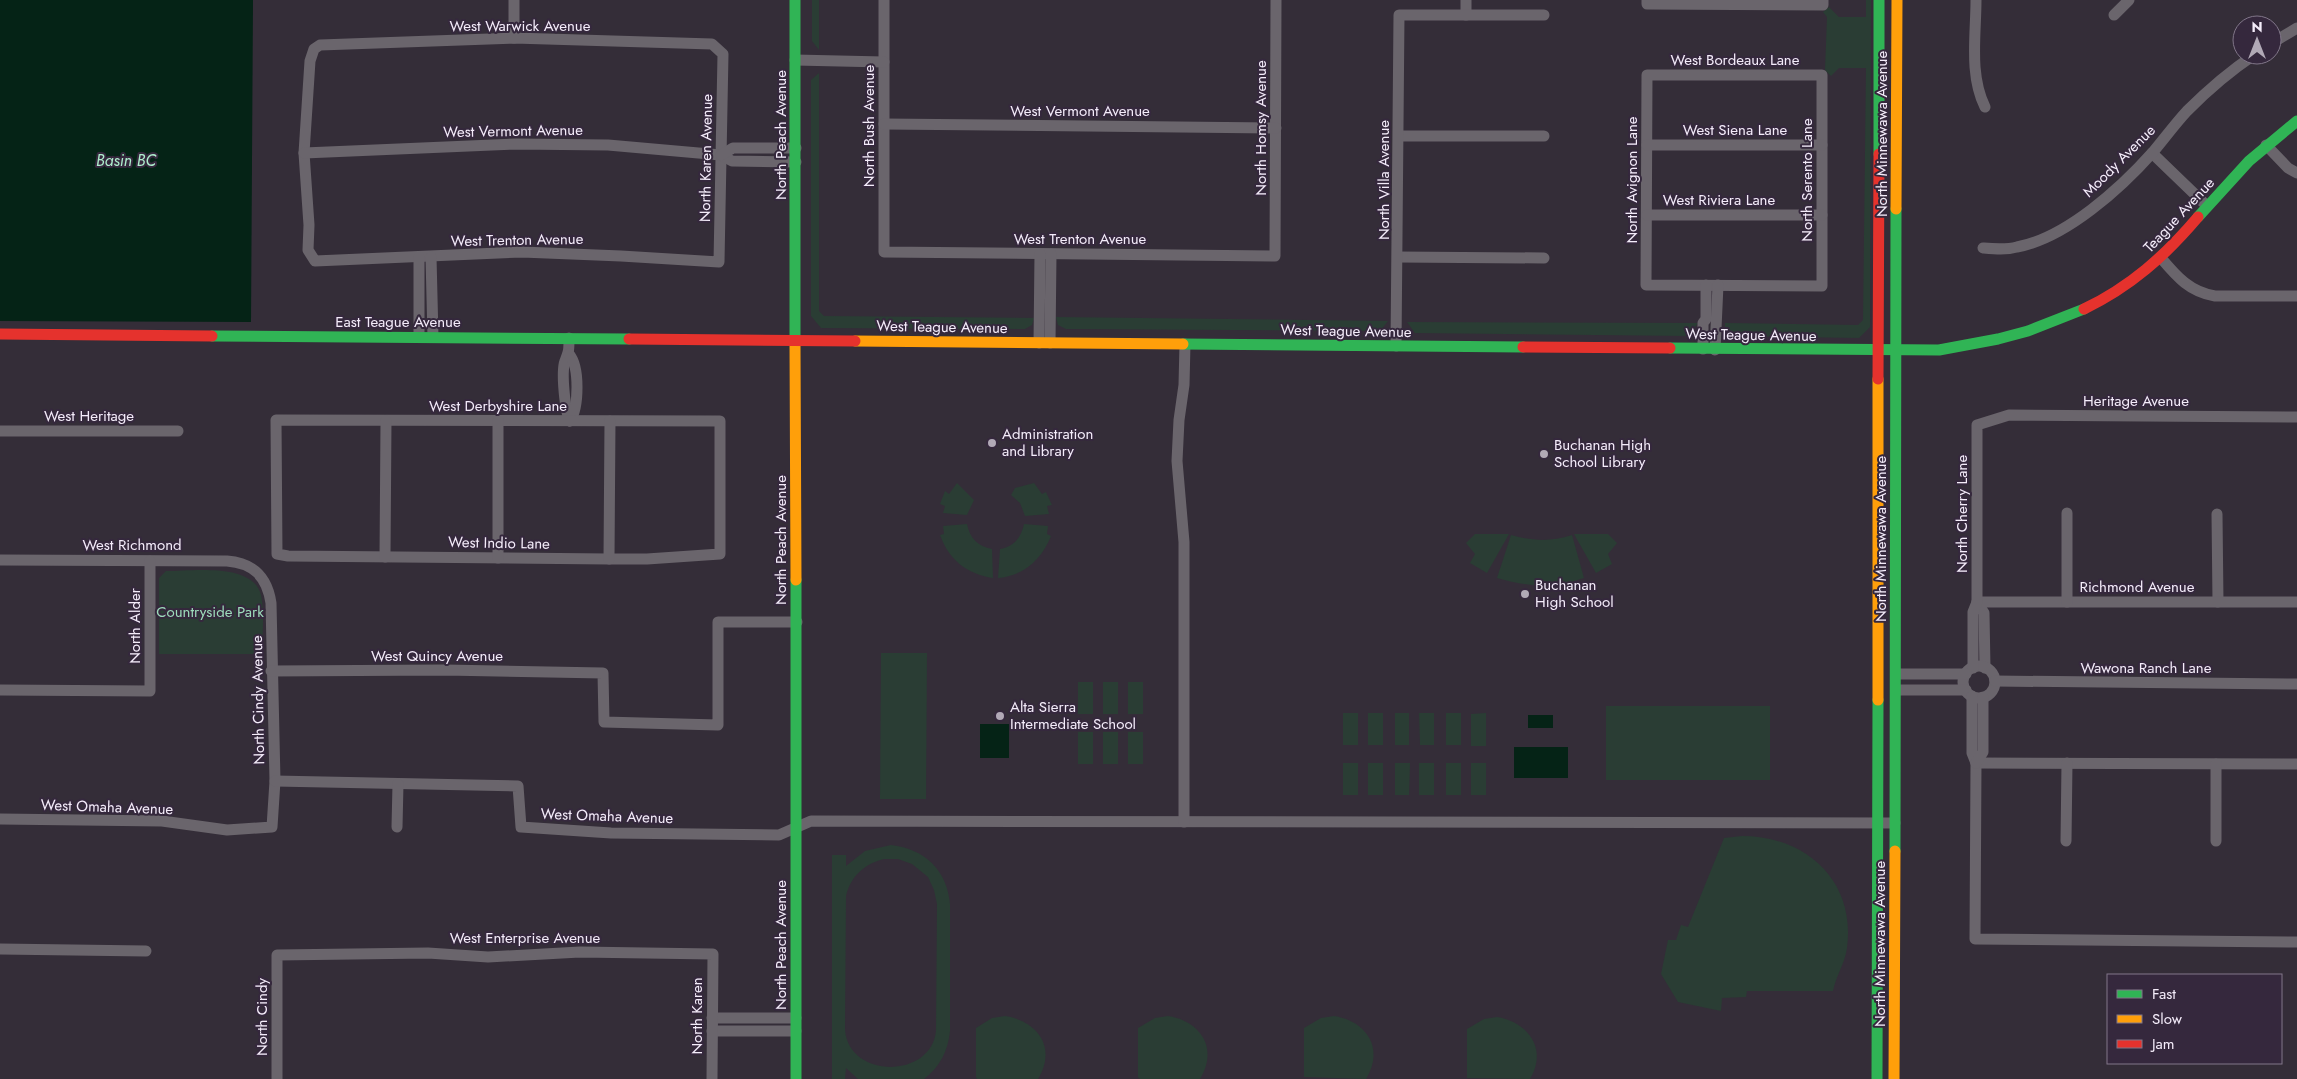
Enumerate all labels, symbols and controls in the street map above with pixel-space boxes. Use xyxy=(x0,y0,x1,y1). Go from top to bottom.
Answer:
street label: West Warwick Avenue xyxy=(450,15,591,37)
north arrow xyxy=(2232,15,2282,65)
text: N xyxy=(2251,17,2263,37)
street label: West Bordeaux Lane xyxy=(1671,49,1800,71)
street label: North Minnewawa Avenue xyxy=(1871,51,1893,217)
street label: North Homsy Avenue xyxy=(1250,60,1272,196)
street label: North Bush Avenue xyxy=(858,65,880,187)
street label: North Peach Avenue xyxy=(770,70,792,200)
street label: North Karen Avenue xyxy=(694,93,718,222)
street label: West Vermont Avenue xyxy=(1010,100,1150,122)
street label: North Avignon Lane xyxy=(1621,116,1643,244)
street label: North Serento Lane xyxy=(1796,118,1818,242)
street label: West Vermont Avenue xyxy=(443,119,583,143)
street label: West Siena Lane xyxy=(1683,119,1788,141)
street label: Moody Avenue xyxy=(2078,119,2161,202)
street label: North Villa Avenue xyxy=(1373,120,1395,240)
water label: Basin BC xyxy=(96,149,156,172)
street label: Teague Avenue xyxy=(2138,172,2220,258)
street label: West Riviera Lane xyxy=(1663,189,1776,211)
street label: West Trenton Avenue xyxy=(450,228,584,252)
street label: West Trenton Avenue xyxy=(1014,228,1147,250)
street label: East Teague Avenue xyxy=(335,311,461,333)
street label: West Teague Avenue xyxy=(876,315,1008,339)
street label: West Teague Avenue xyxy=(1280,319,1412,343)
street label: West Teague Avenue xyxy=(1685,323,1817,347)
street label: Heritage Avenue xyxy=(2083,390,2189,412)
street label: West Derbyshire Lane xyxy=(429,395,567,417)
street label: West Heritage xyxy=(44,405,134,427)
place label: Administration and Library xyxy=(1002,423,1093,462)
place label: Buchanan High School Library xyxy=(1554,434,1651,473)
marker: Administration and Library xyxy=(986,437,998,449)
marker: Buchanan High School Library xyxy=(1538,448,1550,460)
street label: North Cherry Lane xyxy=(1951,455,1973,573)
street label: North Minnewawa Avenue xyxy=(1870,456,1892,622)
street label: North Peach Avenue xyxy=(770,475,792,605)
street label: West Indio Lane xyxy=(448,531,550,555)
street label: West Richmond xyxy=(82,534,182,556)
place label: Buchanan High School xyxy=(1535,574,1614,613)
street label: Richmond Avenue xyxy=(2080,576,2195,598)
street label: North Alder xyxy=(124,587,146,664)
marker: Buchanan High School xyxy=(1519,588,1531,600)
park label: Countryside Park xyxy=(156,601,264,623)
street label: North Cindy Avenue xyxy=(246,635,270,765)
street label: West Quincy Avenue xyxy=(371,645,503,667)
street label: Wawona Ranch Lane xyxy=(2081,657,2212,679)
place label: Alta Sierra Intermediate School xyxy=(1010,696,1136,735)
marker: Alta Sierra Intermediate School xyxy=(994,710,1006,722)
street label: West Omaha Avenue xyxy=(40,794,174,820)
street label: West Omaha Avenue xyxy=(540,803,674,829)
street label: North Minnewawa Avenue xyxy=(1869,861,1891,1027)
street label: North Peach Avenue xyxy=(770,880,792,1010)
street label: West Enterprise Avenue xyxy=(450,927,601,949)
legend xyxy=(2107,974,2282,1064)
street label: North Karen xyxy=(686,977,708,1055)
street label: North Cindy xyxy=(251,978,273,1056)
text: Fast xyxy=(2152,983,2176,1005)
text: Slow xyxy=(2152,1008,2183,1030)
text: Jam xyxy=(2150,1033,2175,1055)

